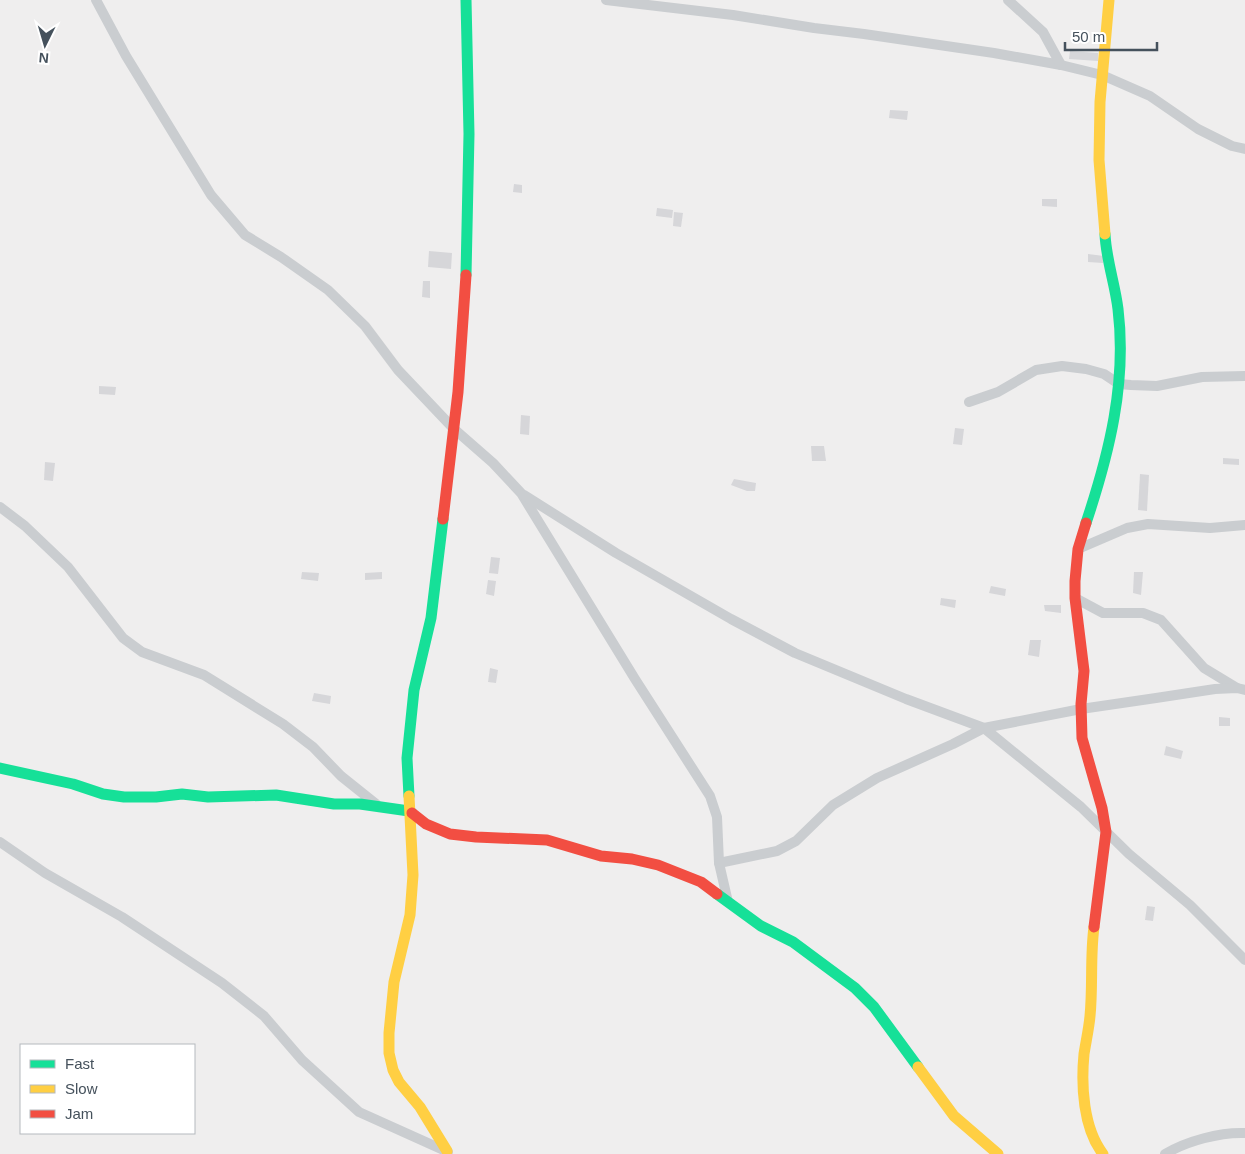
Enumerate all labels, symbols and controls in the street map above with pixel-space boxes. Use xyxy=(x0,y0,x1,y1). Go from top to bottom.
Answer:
north arrow xyxy=(20,20,70,70)
scale bar xyxy=(1065,20,1158,52)
text: 50 m xyxy=(1072,28,1105,45)
text: N xyxy=(38,50,50,66)
legend xyxy=(20,1044,195,1134)
text: Fast xyxy=(65,1055,95,1072)
text: Slow xyxy=(65,1080,98,1097)
text: Jam xyxy=(65,1105,93,1122)

